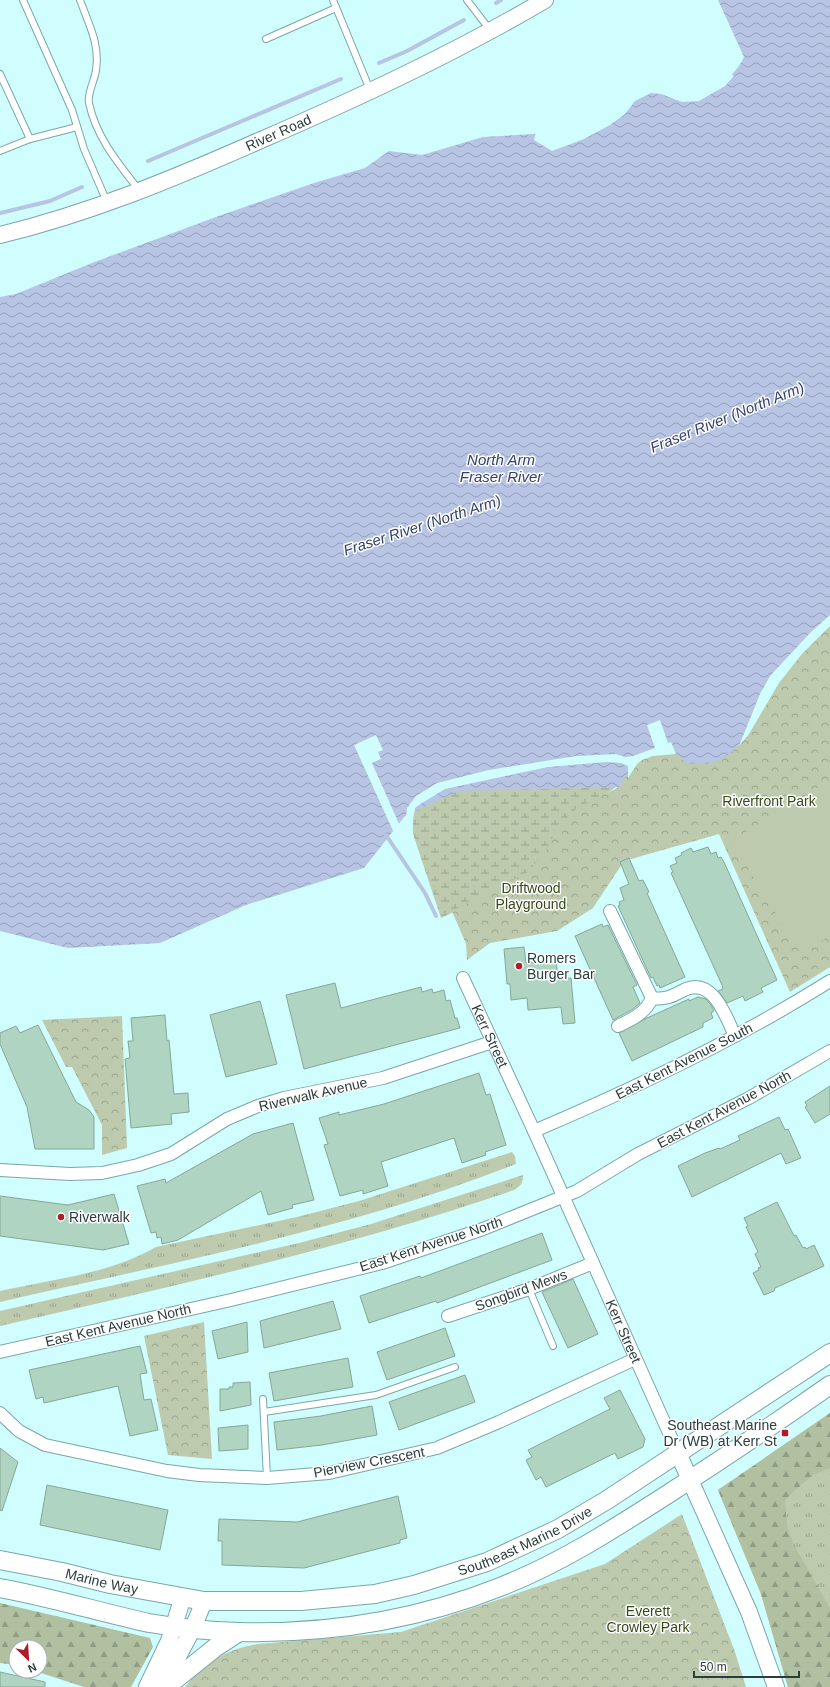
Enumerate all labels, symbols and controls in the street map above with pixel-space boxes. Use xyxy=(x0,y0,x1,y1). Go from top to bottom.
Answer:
street label: River Road xyxy=(243,111,314,154)
water label: Fraser River (North Arm) xyxy=(648,378,806,456)
water label: North Arm Fraser River xyxy=(460,451,543,485)
water label: Fraser River (North Arm) xyxy=(341,492,503,558)
park label: Riverfront Park xyxy=(722,793,817,809)
park label: Driftwood Playground xyxy=(496,880,566,912)
place label: Romers Burger Bar xyxy=(527,950,595,982)
marker: Romers Burger Bar xyxy=(514,961,524,971)
street label: Kerr Street xyxy=(468,1002,512,1070)
street label: East Kent Avenue South xyxy=(613,1019,755,1103)
street label: East Kent Avenue North xyxy=(654,1067,794,1151)
street label: Riverwalk Avenue xyxy=(257,1074,369,1114)
place label: Riverwalk xyxy=(69,1209,131,1225)
marker: Riverwalk xyxy=(56,1212,66,1222)
street label: East Kent Avenue North xyxy=(358,1213,504,1275)
street label: Songbird Mews xyxy=(473,1266,569,1314)
street label: Kerr Street xyxy=(602,1297,645,1366)
street label: East Kent Avenue North xyxy=(44,1300,192,1350)
place label: Southeast Marine Dr (WB) at Kerr St xyxy=(663,1417,777,1449)
marker: Southeast Marine Dr (WB) at Kerr St xyxy=(780,1428,790,1438)
street label: Pierview Crescent xyxy=(312,1443,426,1481)
street label: Southeast Marine Drive xyxy=(456,1503,595,1579)
street label: Marine Way xyxy=(64,1565,139,1597)
park label: Everett Crowley Park xyxy=(606,1603,691,1635)
north arrow xyxy=(8,1639,48,1679)
scale bar xyxy=(694,1653,799,1679)
text: 50 m xyxy=(700,1660,727,1674)
text: N xyxy=(26,1661,38,1675)

